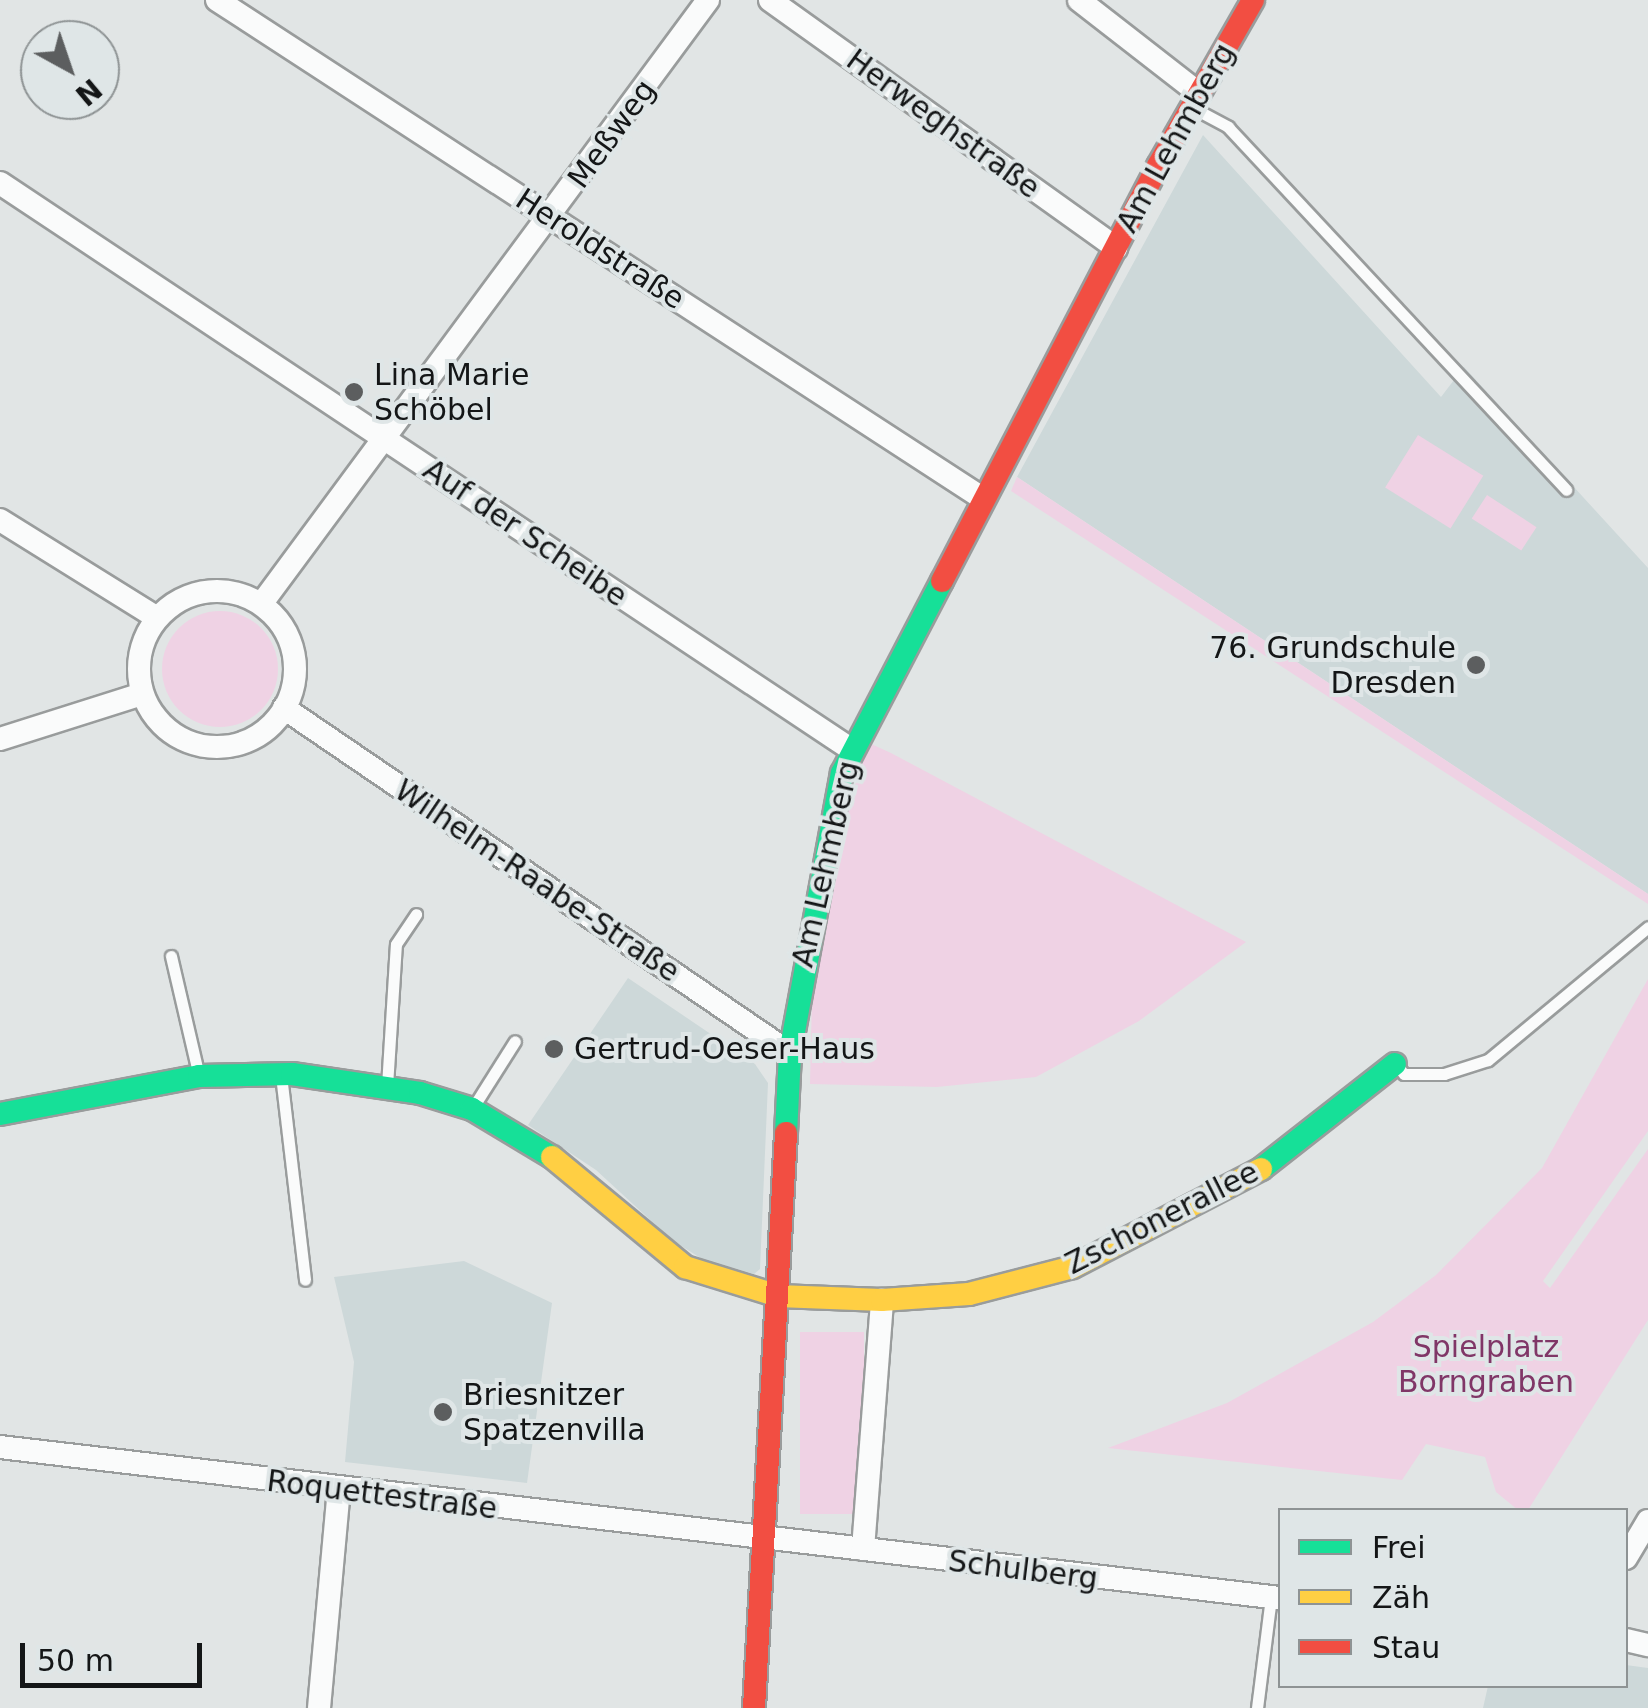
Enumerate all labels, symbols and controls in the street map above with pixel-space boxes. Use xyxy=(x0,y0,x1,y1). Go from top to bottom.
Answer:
north arrow xyxy=(20,20,120,120)
street label: Am Lehmberg xyxy=(1109,37,1243,239)
street label: Herweghstraße xyxy=(839,42,1047,206)
text: N xyxy=(69,72,108,112)
street label: Meßweg xyxy=(561,73,663,195)
street label: Heroldstraße xyxy=(509,181,691,317)
place label: Lina Marie Schöbel xyxy=(374,357,529,428)
marker: Lina Marie Schöbel xyxy=(343,381,365,403)
street label: Auf der Scheibe xyxy=(416,452,634,614)
place label: 76. Grundschule Dresden xyxy=(1209,630,1456,700)
marker: 76. Grundschule Dresden xyxy=(1465,654,1487,676)
street label: Am Lehmberg xyxy=(785,757,867,971)
street label: Wilhelm-Raabe-Straße xyxy=(388,772,686,990)
place label: Gertrud-Oeser-Haus xyxy=(574,1031,875,1067)
marker: Gertrud-Oeser-Haus xyxy=(543,1038,565,1060)
street label: Zschonerallee xyxy=(1059,1154,1265,1282)
park label: Spielplatz Borngraben xyxy=(1398,1329,1574,1400)
place label: Briesnitzer Spatzenvilla xyxy=(463,1377,646,1448)
marker: Briesnitzer Spatzenvilla xyxy=(432,1401,454,1423)
street label: Roquettestraße xyxy=(265,1463,499,1527)
legend xyxy=(1278,1508,1628,1688)
text: Frei xyxy=(1372,1530,1426,1565)
street label: Schulberg xyxy=(946,1543,1100,1597)
text: Zäh xyxy=(1372,1580,1430,1615)
scale bar xyxy=(25,1623,208,1685)
text: Stau xyxy=(1372,1630,1440,1665)
text: 50 m xyxy=(37,1643,114,1678)

